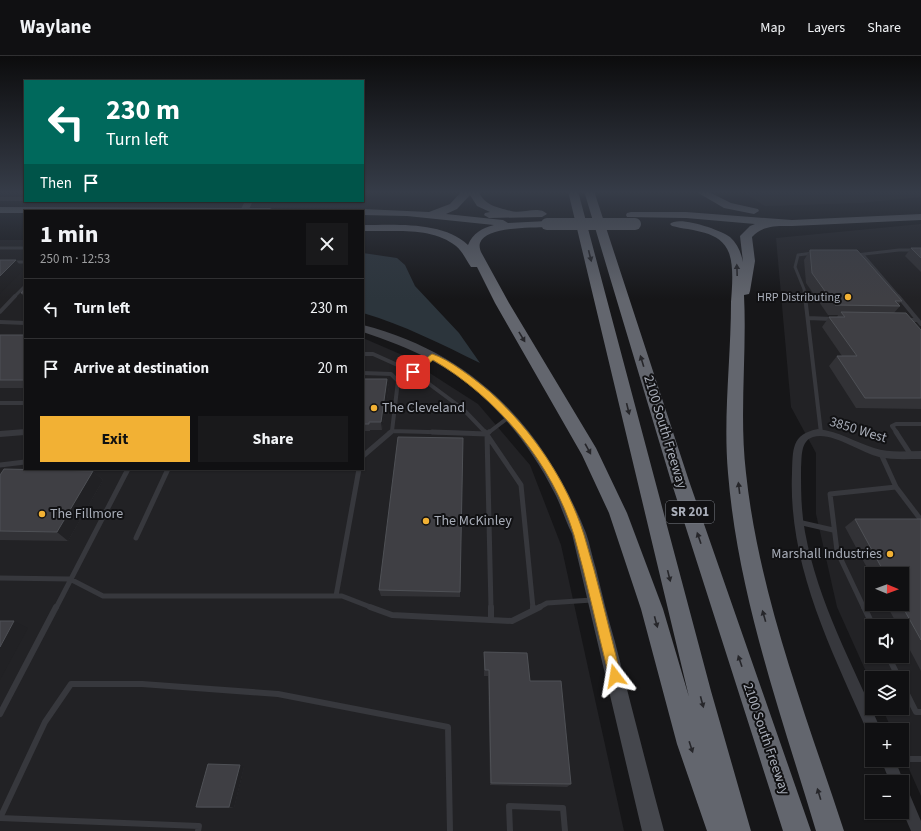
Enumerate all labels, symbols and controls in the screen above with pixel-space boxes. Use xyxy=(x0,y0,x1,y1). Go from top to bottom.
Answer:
text: Waylane xyxy=(20,14,91,41)
text: Map xyxy=(760,18,785,38)
text: Layers xyxy=(807,18,845,38)
text: Share xyxy=(867,18,901,38)
text: 230 m xyxy=(106,90,180,130)
icon: left xyxy=(40,96,92,148)
text: Turn left xyxy=(106,127,168,152)
icon: arrive xyxy=(80,172,102,194)
text: Then xyxy=(40,173,72,194)
text: 1 min xyxy=(40,217,98,252)
button: close xyxy=(306,223,348,265)
text: 250 m · 12:53 xyxy=(40,250,110,268)
one-way arrow xyxy=(587,250,593,262)
one-way arrow xyxy=(733,264,740,276)
place label: HRP Distributing xyxy=(757,289,840,306)
marker: HRP Distributing xyxy=(843,292,853,302)
icon: left xyxy=(40,298,62,320)
text: Turn left xyxy=(74,298,130,319)
text: 230 m xyxy=(310,298,348,319)
one-way arrow xyxy=(519,331,526,343)
pin xyxy=(396,355,430,389)
one-way arrow xyxy=(639,355,645,367)
icon: arrive xyxy=(40,358,62,380)
text: Arrive at destination xyxy=(74,358,209,379)
text: 20 m xyxy=(318,358,348,379)
icon: arrive xyxy=(402,361,424,383)
street label: 2100 South Freeway xyxy=(638,373,692,491)
place label: The Cleveland xyxy=(382,398,465,418)
marker: The Cleveland xyxy=(369,403,379,413)
one-way arrow xyxy=(625,403,631,415)
street label: 3850 West xyxy=(827,412,889,448)
button: Exit xyxy=(40,416,190,462)
button: Share xyxy=(198,416,348,462)
one-way arrow xyxy=(584,443,591,455)
one-way arrow xyxy=(736,482,742,495)
road number: SR 201 xyxy=(666,501,714,523)
place label: The Fillmore xyxy=(50,504,123,524)
marker: The Fillmore xyxy=(37,509,47,519)
place label: The McKinley xyxy=(434,511,512,531)
marker: The McKinley xyxy=(421,516,431,526)
one-way arrow xyxy=(696,532,702,544)
place label: Marshall Industries xyxy=(771,544,882,564)
marker: Marshall Industries xyxy=(885,549,895,559)
north arrow xyxy=(865,567,909,611)
map controls xyxy=(865,567,909,819)
one-way arrow xyxy=(667,570,673,582)
one-way arrow xyxy=(761,610,767,622)
one-way arrow xyxy=(653,616,659,628)
button: sound xyxy=(865,619,909,663)
position arrow xyxy=(594,655,636,697)
one-way arrow xyxy=(737,655,743,667)
button: layers xyxy=(865,671,909,715)
street label: 2100 South Freeway xyxy=(737,680,795,798)
one-way arrow xyxy=(699,696,705,708)
button: + xyxy=(865,723,909,767)
one-way arrow xyxy=(688,741,694,753)
button: − xyxy=(865,775,909,819)
one-way arrow xyxy=(816,787,822,799)

